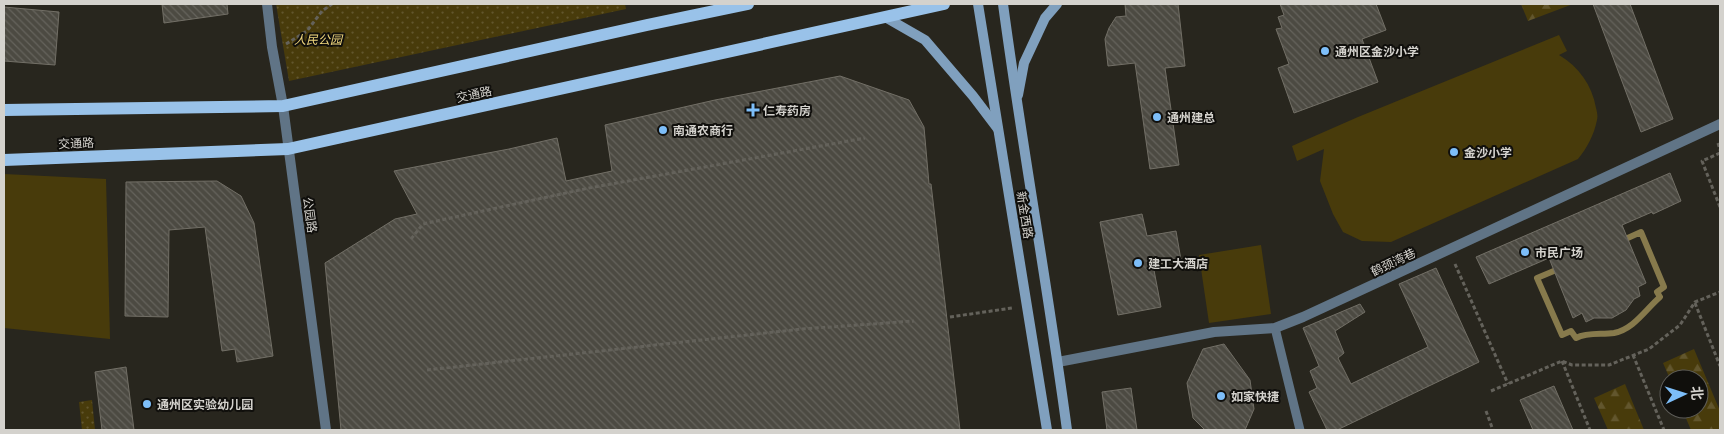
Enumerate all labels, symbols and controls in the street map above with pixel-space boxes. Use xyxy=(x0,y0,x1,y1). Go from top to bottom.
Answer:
park label: 人民公园 xyxy=(294,32,344,47)
place label: 通州区金沙小学 xyxy=(1335,44,1419,59)
marker: 通州区金沙小学 xyxy=(1319,45,1331,57)
street label: 交通路 xyxy=(455,83,493,105)
place label: 仁寿药房 xyxy=(763,103,811,118)
marker: 仁寿药房 xyxy=(747,104,759,116)
place label: 通州建总 xyxy=(1167,110,1215,125)
marker: 通州建总 xyxy=(1151,111,1163,123)
place label: 南通农商行 xyxy=(673,123,733,138)
marker: 南通农商行 xyxy=(657,124,669,136)
street label: 交通路 xyxy=(58,135,94,151)
place label: 金沙小学 xyxy=(1464,145,1512,160)
marker: 金沙小学 xyxy=(1448,146,1460,158)
street label: 新金西路 xyxy=(1014,190,1036,240)
street label: 公园路 xyxy=(300,196,320,234)
street label: 鹤颈湾巷 xyxy=(1368,245,1418,279)
place label: 市民广场 xyxy=(1535,245,1583,260)
marker: 市民广场 xyxy=(1519,246,1531,258)
place label: 建工大酒店 xyxy=(1148,256,1208,271)
marker: 建工大酒店 xyxy=(1132,257,1144,269)
north arrow xyxy=(1659,369,1709,419)
text: 北 xyxy=(1688,385,1706,401)
place label: 如家快捷 xyxy=(1231,389,1279,404)
marker: 如家快捷 xyxy=(1215,390,1227,402)
place label: 通州区实验幼儿园 xyxy=(157,397,253,412)
marker: 通州区实验幼儿园 xyxy=(141,398,153,410)

